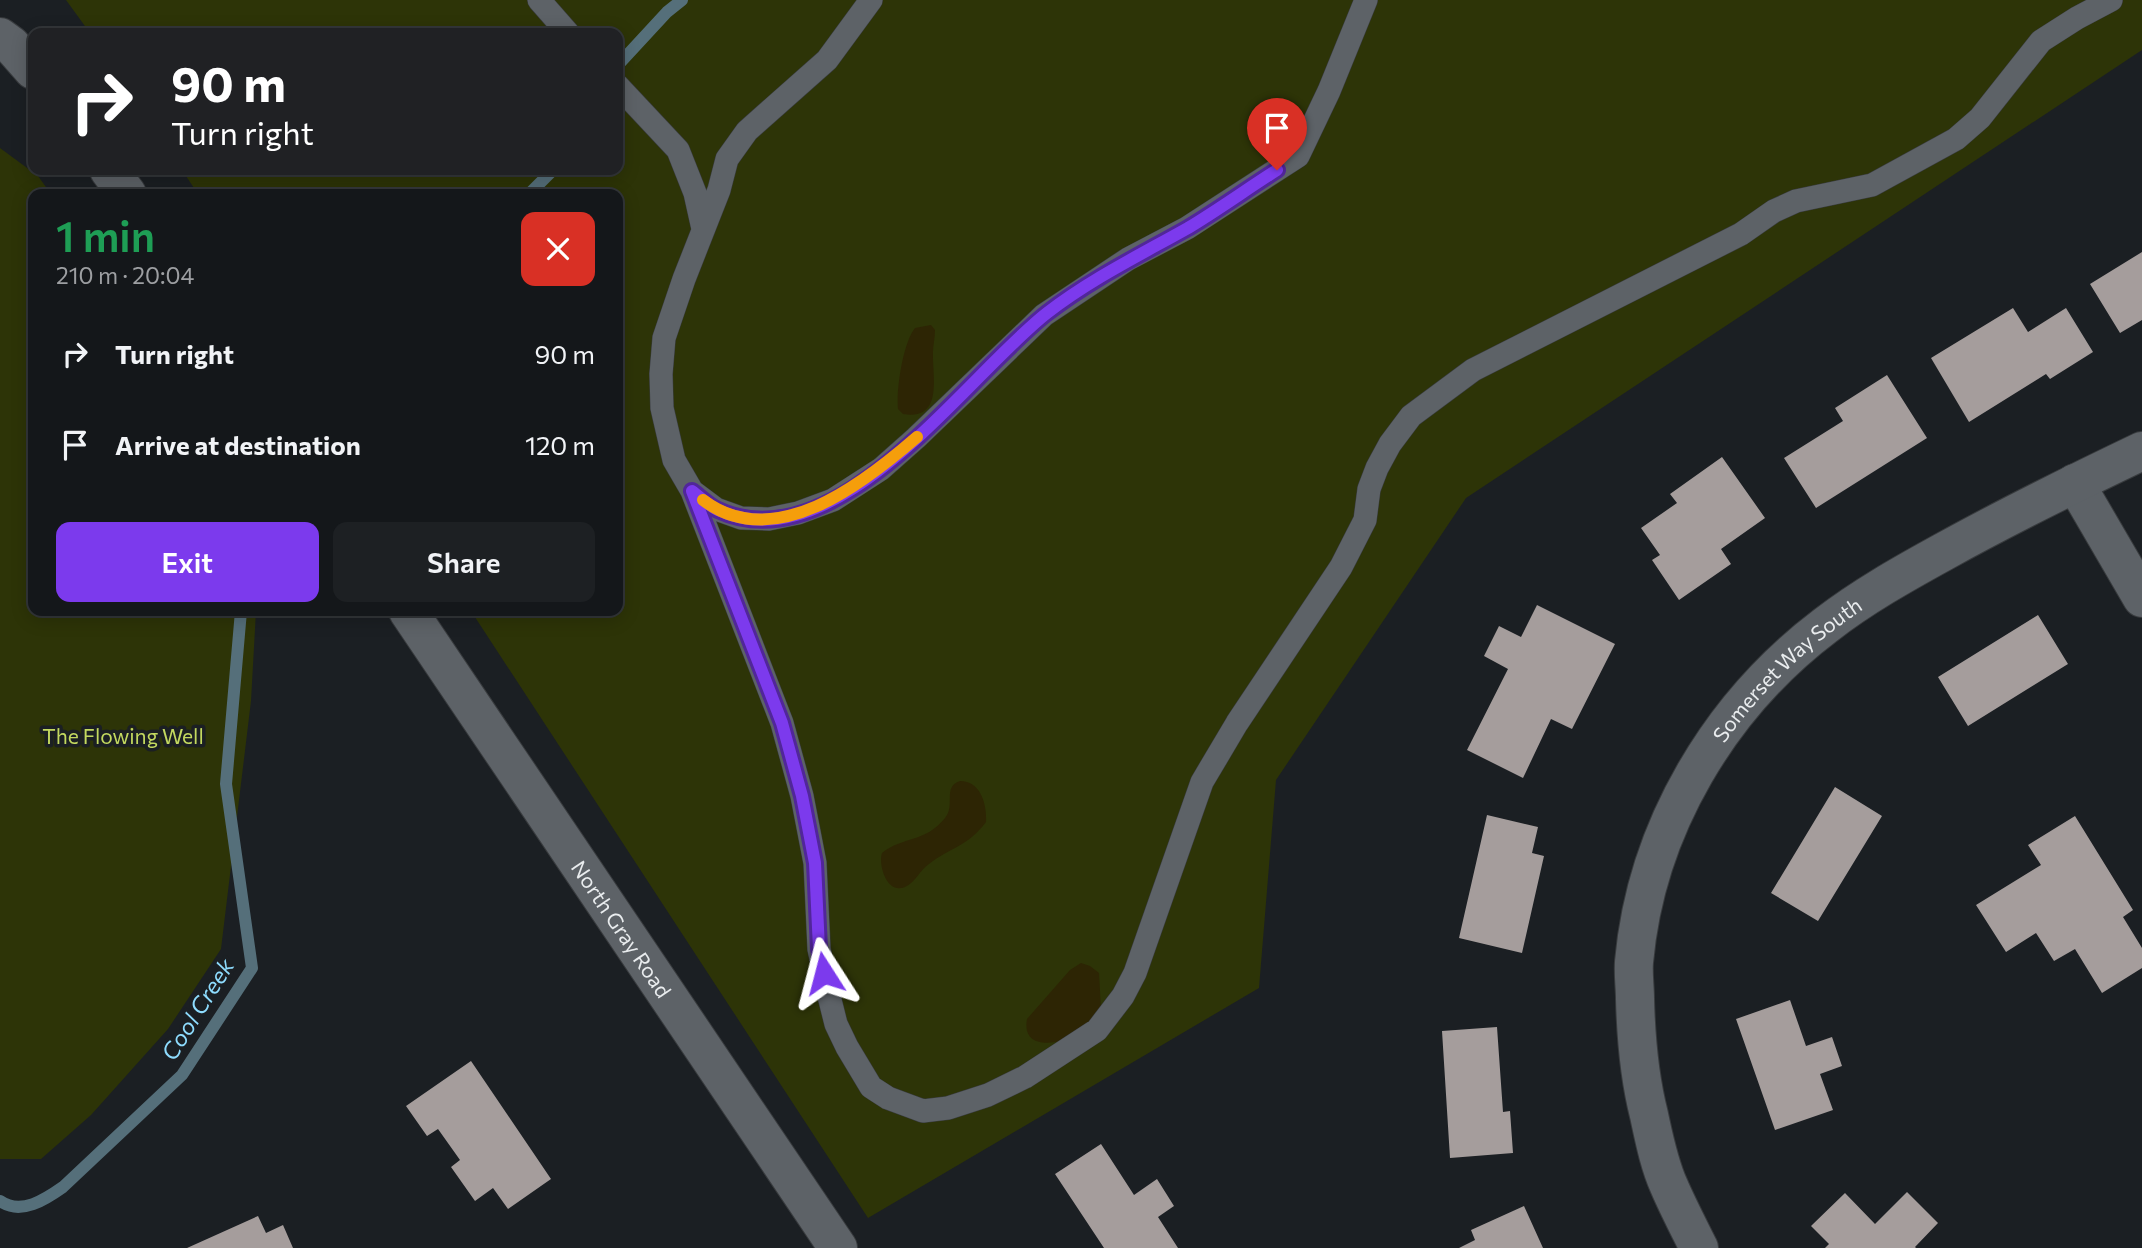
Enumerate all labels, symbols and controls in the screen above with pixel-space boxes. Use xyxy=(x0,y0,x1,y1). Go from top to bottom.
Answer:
text: 90 m xyxy=(171,52,286,112)
icon: right xyxy=(56,56,147,147)
pin xyxy=(1247,98,1307,170)
icon: arrive xyxy=(1258,109,1296,147)
text: Turn right xyxy=(171,112,314,152)
text: 1 min xyxy=(56,209,155,261)
button: close xyxy=(521,212,595,286)
text: 210 m · 20:04 xyxy=(56,261,194,289)
icon: right xyxy=(56,335,94,373)
text: Turn right xyxy=(115,338,234,369)
text: 90 m xyxy=(535,338,595,369)
icon: arrive xyxy=(56,426,94,464)
text: Arrive at destination xyxy=(115,429,361,460)
text: 120 m xyxy=(525,429,595,460)
button: Exit xyxy=(56,522,319,602)
button: Share xyxy=(333,522,595,602)
street label: Somerset Way South xyxy=(1706,591,1866,746)
park label: The Flowing Well xyxy=(42,723,204,748)
street label: North Gray Road xyxy=(567,855,677,1002)
position arrow xyxy=(787,936,861,1010)
water label: Cool Creek xyxy=(155,952,240,1065)

